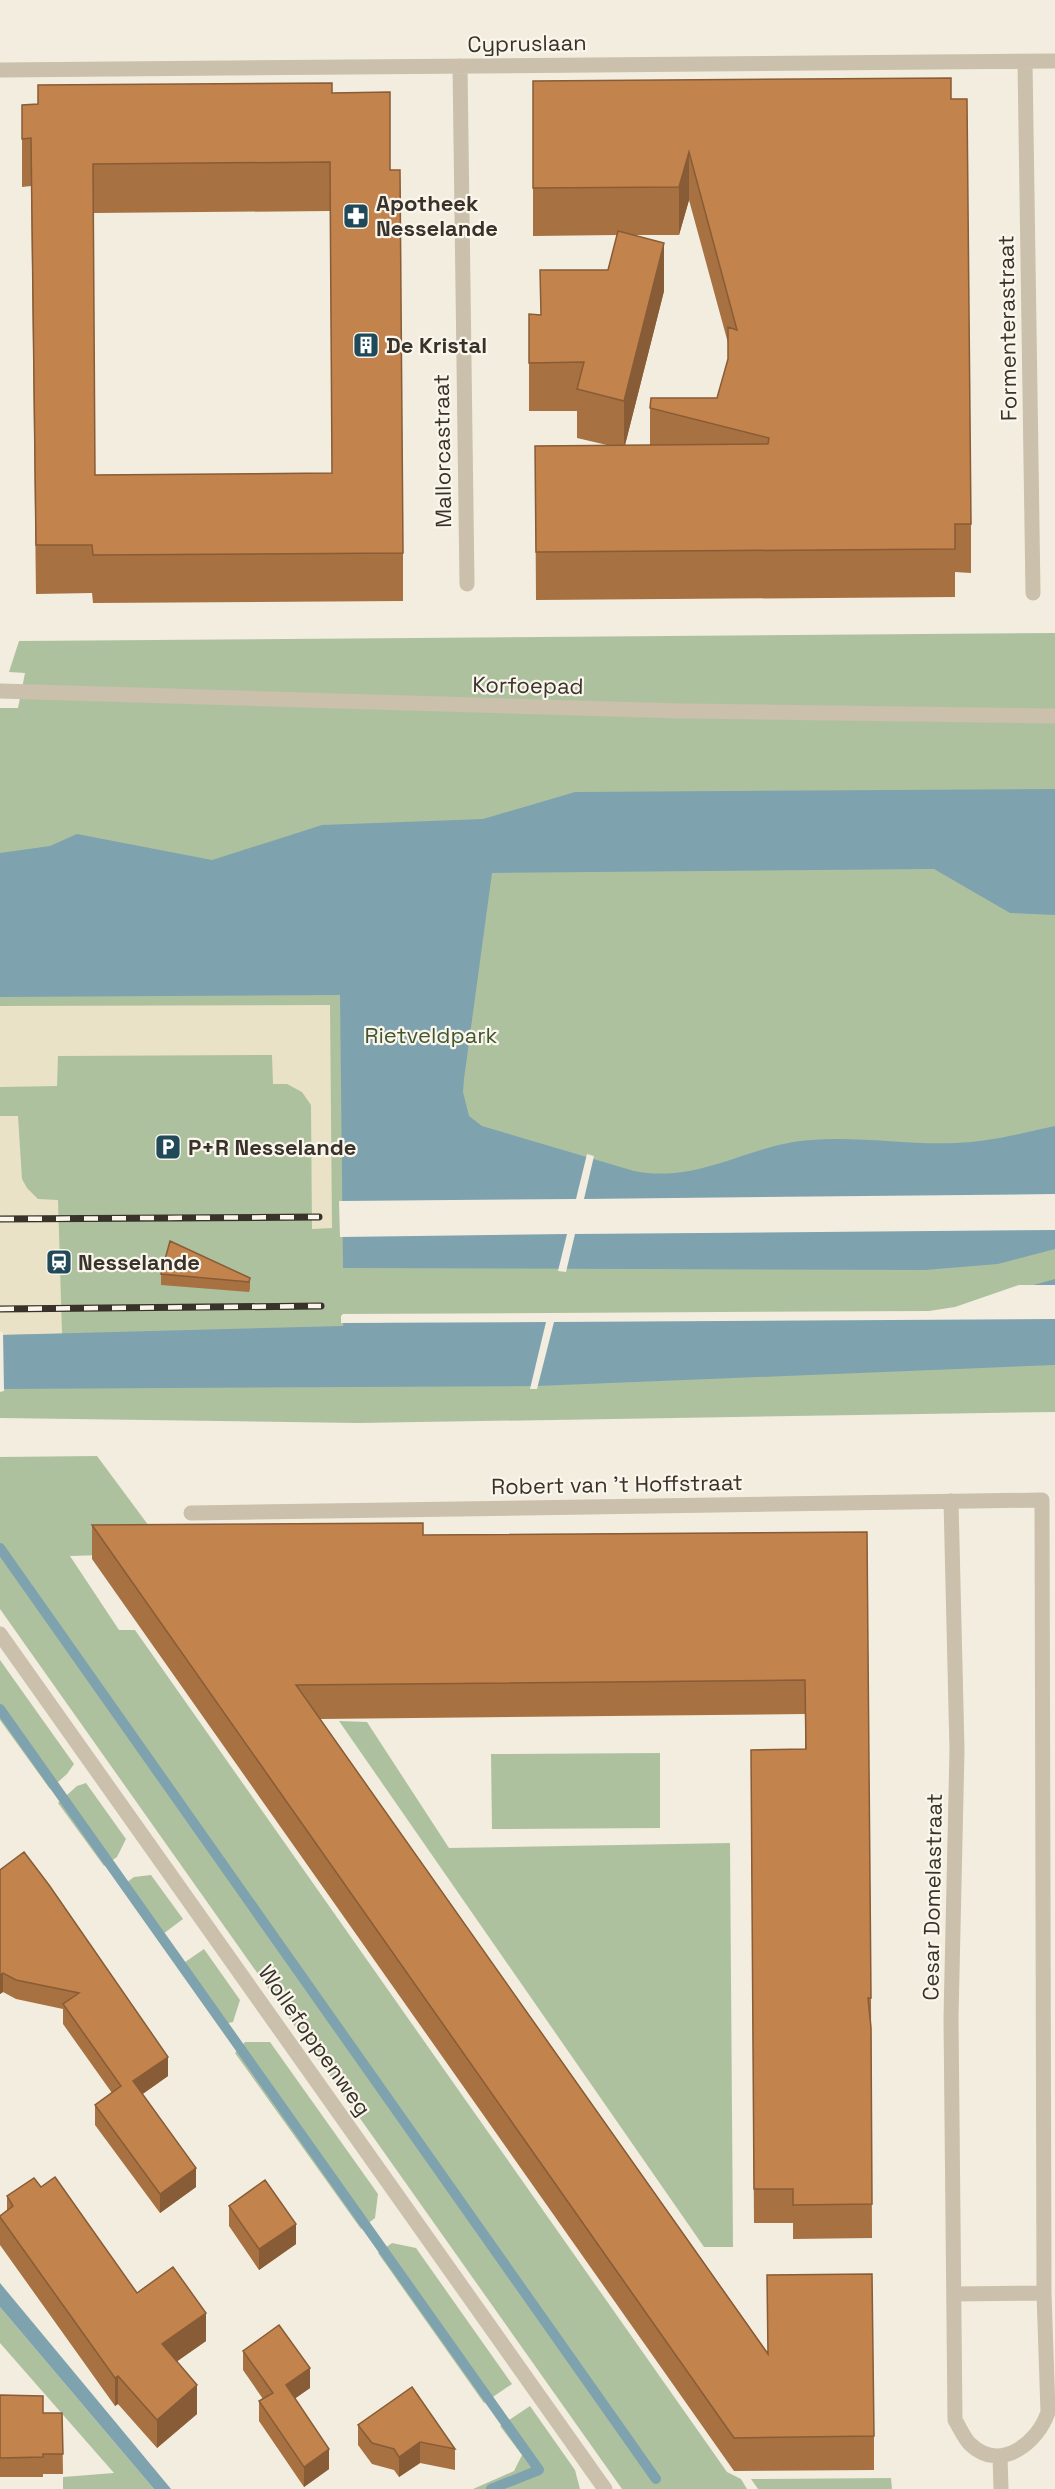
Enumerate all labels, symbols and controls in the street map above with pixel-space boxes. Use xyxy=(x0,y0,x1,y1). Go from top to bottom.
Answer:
street label: Cypruslaan xyxy=(467,28,587,58)
place label: Apotheek Nesselande xyxy=(376,189,498,242)
pharmacy icon: Apotheek Nesselande xyxy=(341,201,371,231)
street label: Formenterastraat xyxy=(991,235,1023,421)
building icon: De Kristal xyxy=(351,330,381,360)
place label: De Kristal xyxy=(386,331,487,359)
street label: Mallorcastraat xyxy=(427,374,457,528)
street label: Korfoepad xyxy=(472,670,584,700)
park label: Rietveldpark xyxy=(365,1021,498,1049)
parking icon: P+R Nesselande xyxy=(153,1132,183,1162)
place label: P+R Nesselande xyxy=(188,1133,356,1161)
station icon: Nesselande xyxy=(44,1247,74,1277)
place label: Nesselande xyxy=(78,1248,200,1276)
street label: Robert van 't Hoffstraat xyxy=(491,1468,743,1500)
street label: Cesar Domelastraat xyxy=(916,1793,948,2001)
street label: Wollefoppenweg xyxy=(252,1959,378,2121)

